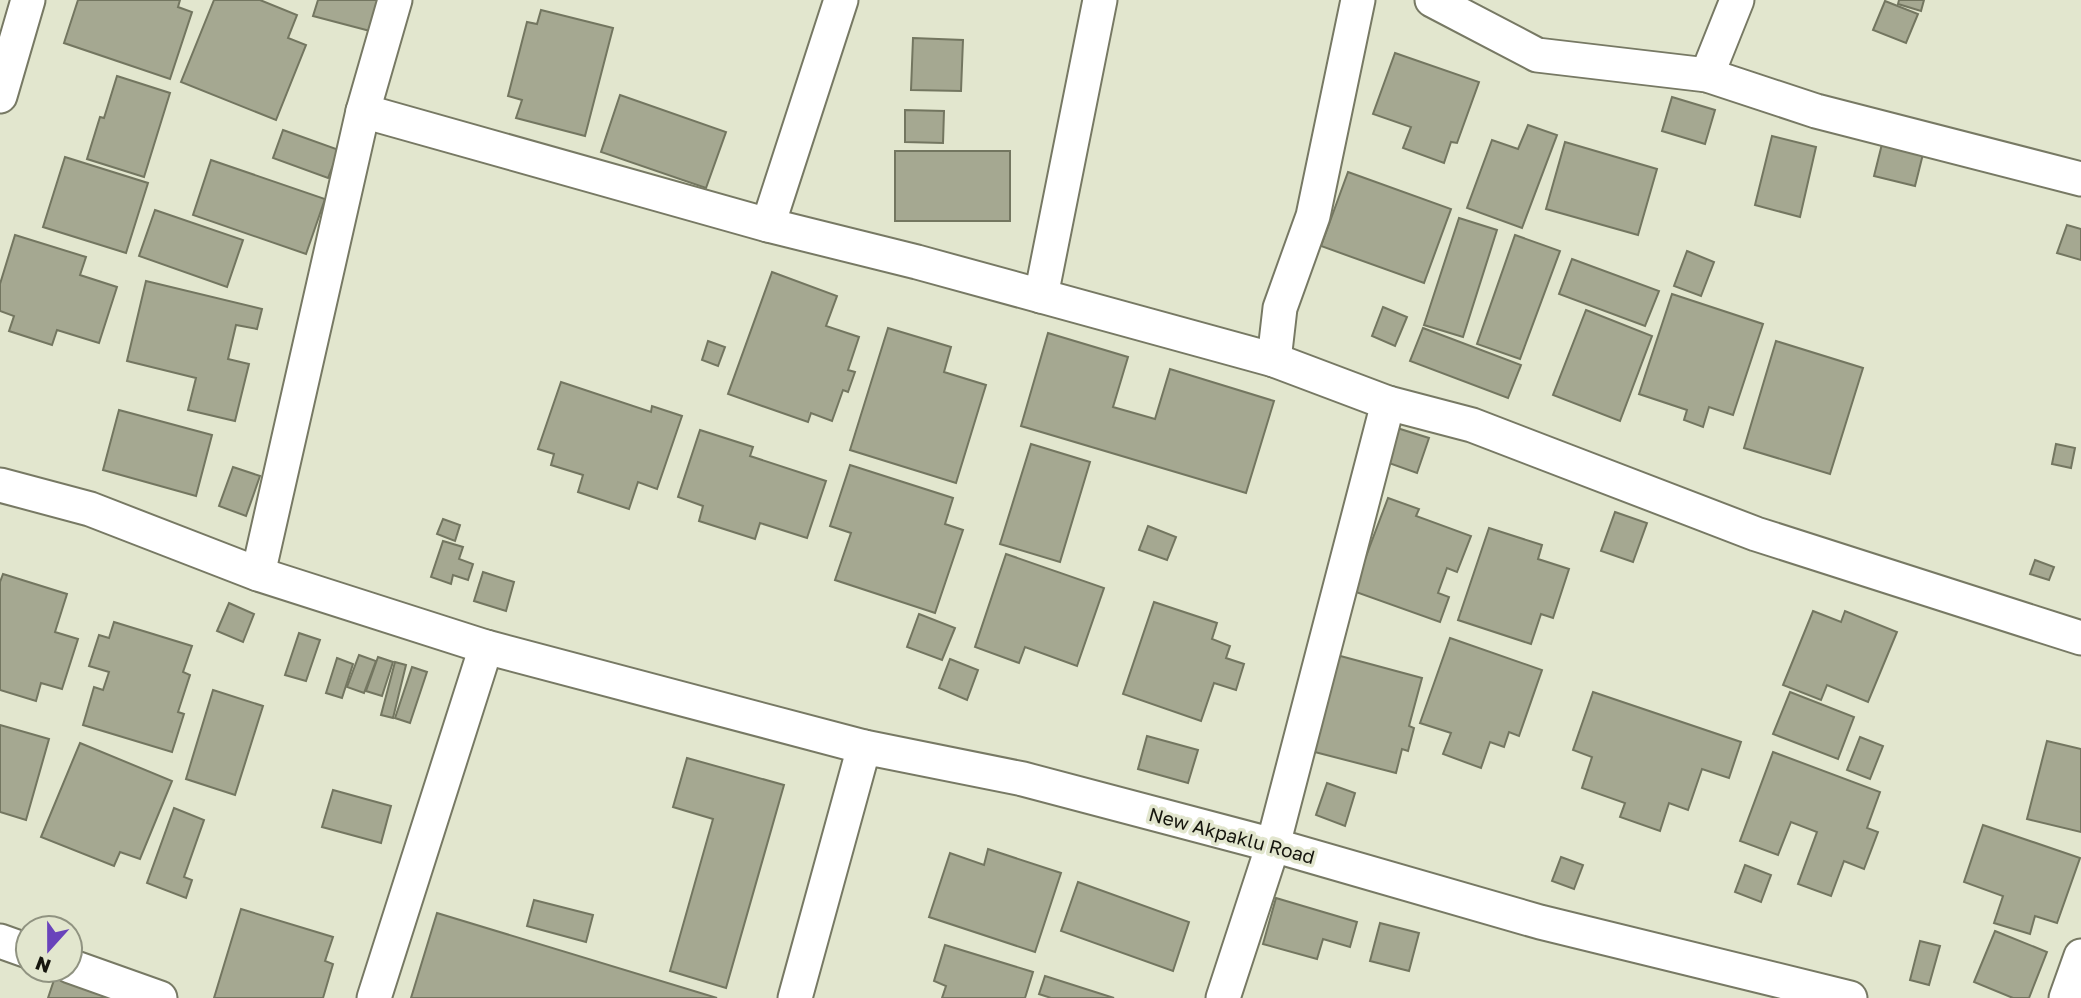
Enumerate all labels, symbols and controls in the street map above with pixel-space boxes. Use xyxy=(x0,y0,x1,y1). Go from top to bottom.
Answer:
street label: New Akpaklu Road xyxy=(1146,802,1318,868)
north arrow xyxy=(14,914,84,984)
text: N xyxy=(32,952,54,979)

